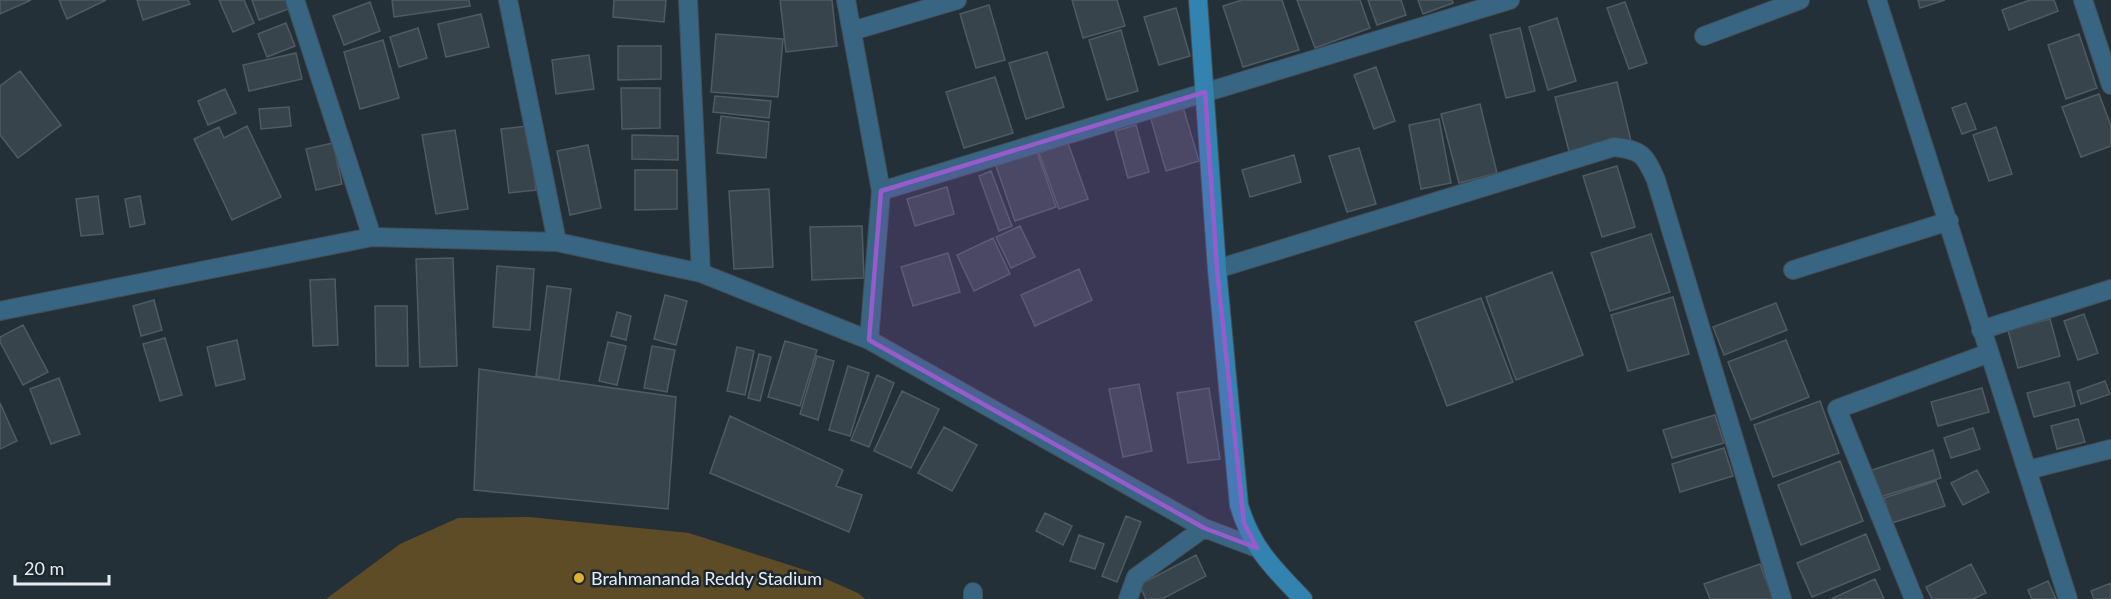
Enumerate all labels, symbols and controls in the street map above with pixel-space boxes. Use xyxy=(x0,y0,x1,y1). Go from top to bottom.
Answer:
scale bar xyxy=(15,548,110,586)
text: 20 m xyxy=(24,557,64,579)
place label: Brahmananda Reddy Stadium xyxy=(591,567,822,589)
marker: Brahmananda Reddy Stadium xyxy=(572,571,586,585)

